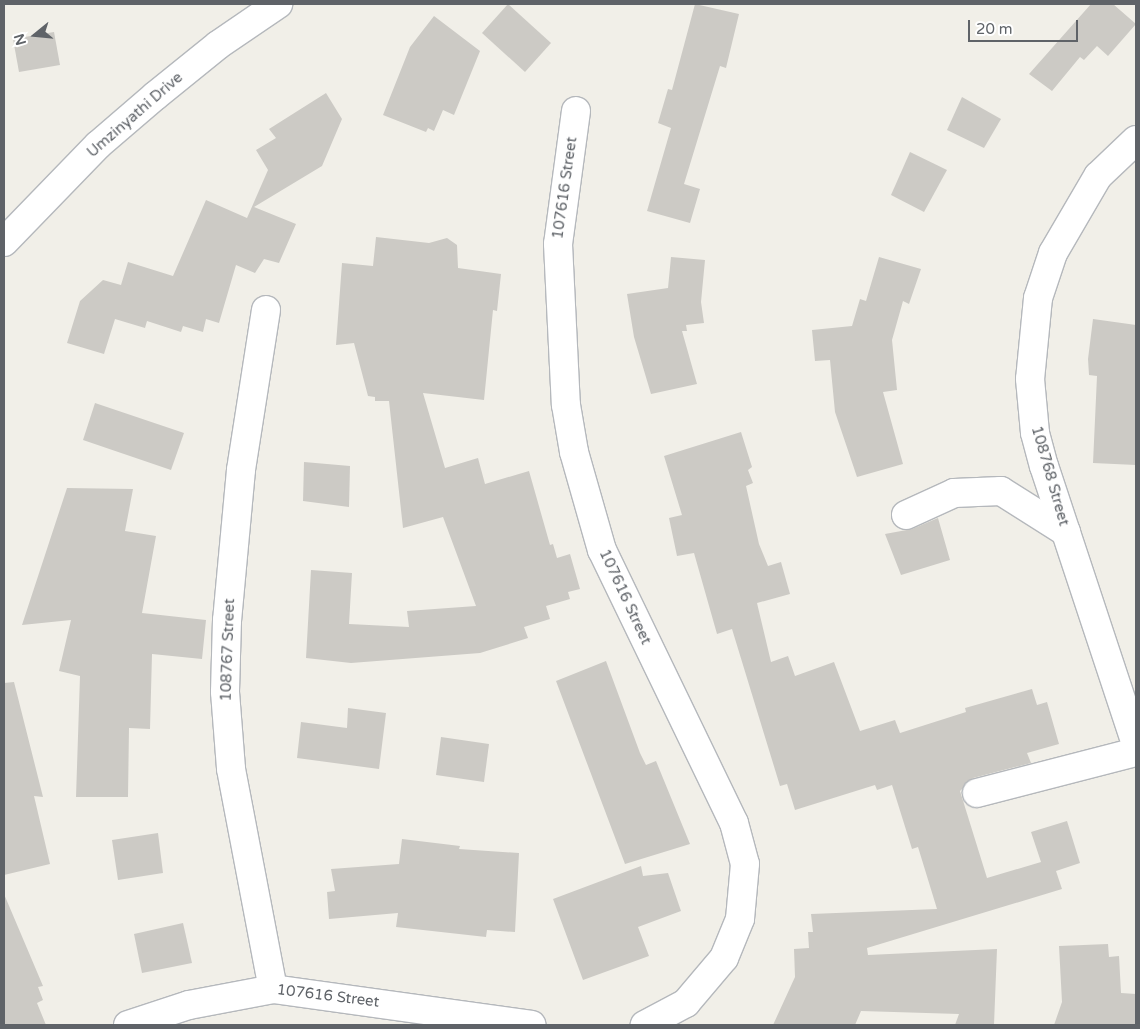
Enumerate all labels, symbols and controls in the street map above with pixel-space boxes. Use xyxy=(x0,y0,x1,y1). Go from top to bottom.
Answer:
north arrow xyxy=(10,10,60,60)
scale bar xyxy=(970,10,1080,42)
text: 20 m xyxy=(976,20,1013,38)
text: N xyxy=(10,32,30,47)
street label: Umzinyathi Drive xyxy=(84,69,186,161)
street label: 107616 Street xyxy=(549,136,581,240)
street label: 108768 Street xyxy=(1027,424,1073,528)
street label: 107616 Street xyxy=(595,546,655,648)
street label: 108767 Street xyxy=(217,598,239,702)
street label: 107616 Street xyxy=(276,981,380,1011)

